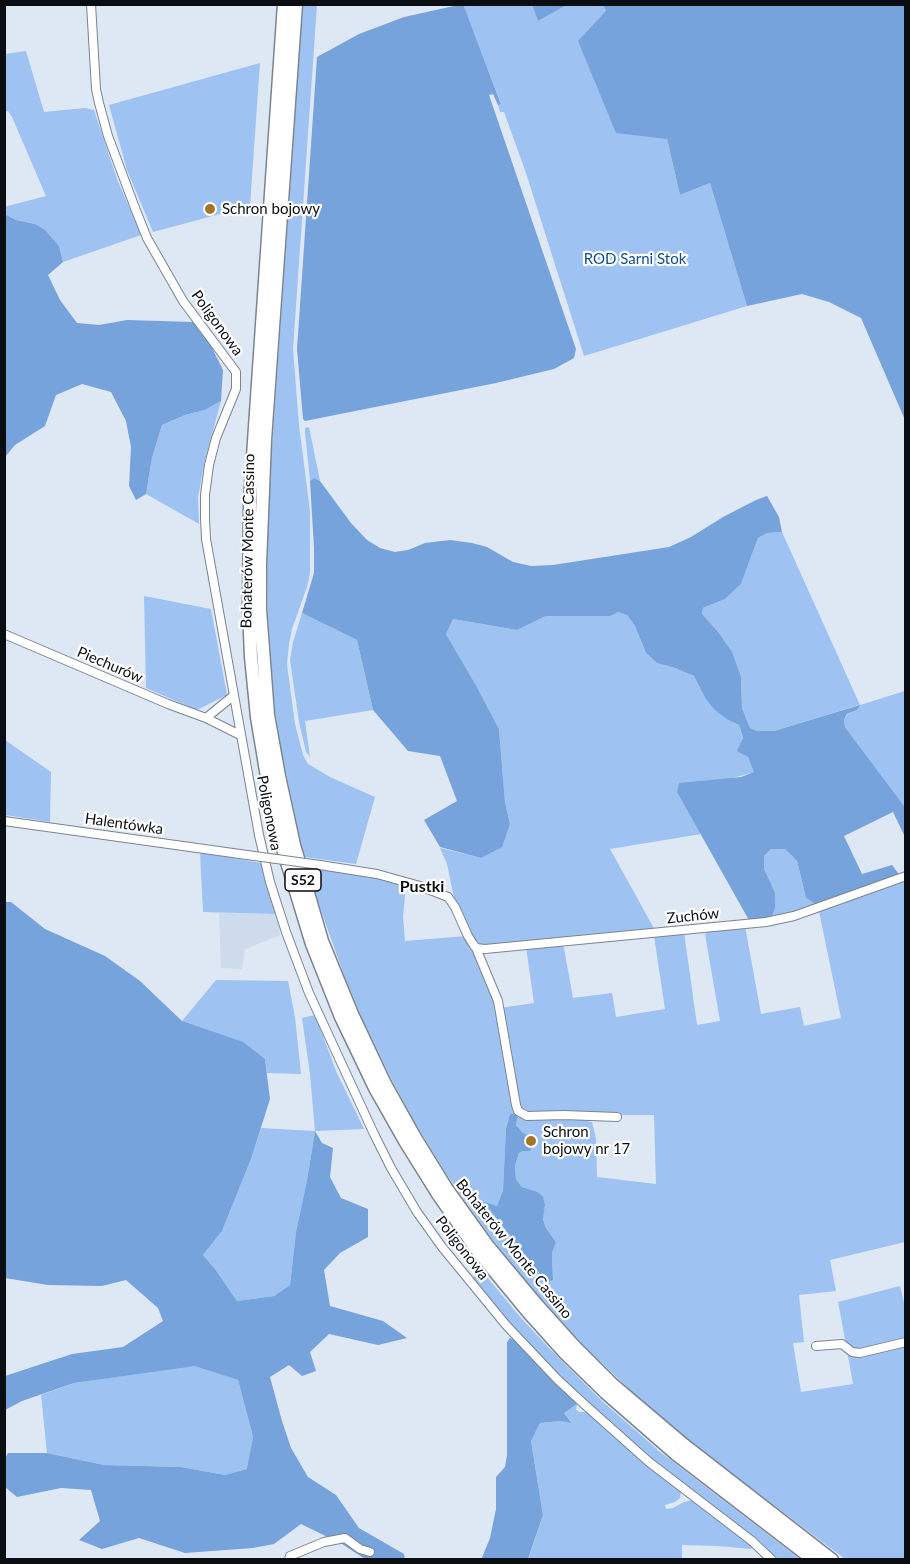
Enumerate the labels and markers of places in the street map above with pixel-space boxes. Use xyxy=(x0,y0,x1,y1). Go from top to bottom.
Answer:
place label: Schron bojowy xyxy=(222,200,320,218)
marker: Schron bojowy xyxy=(203,202,217,216)
place label: Schron bojowy nr 17 xyxy=(543,1123,630,1158)
marker: Schron bojowy nr 17 xyxy=(524,1134,538,1148)

